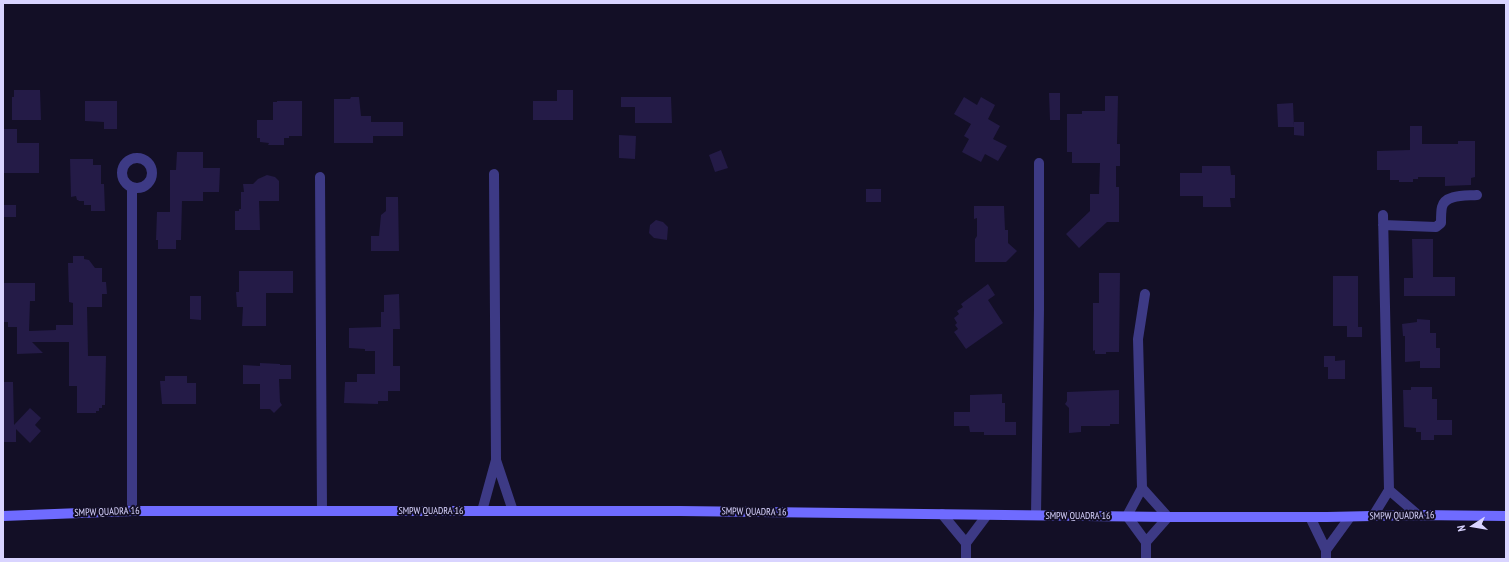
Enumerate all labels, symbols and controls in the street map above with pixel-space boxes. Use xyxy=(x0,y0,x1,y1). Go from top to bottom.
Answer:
street label: SMPW QUADRA 16 xyxy=(74,505,140,519)
street label: SMPW QUADRA 16 xyxy=(398,505,464,517)
street label: SMPW QUADRA 16 xyxy=(721,505,787,519)
north arrow xyxy=(1453,506,1493,546)
street label: SMPW QUADRA 16 xyxy=(1369,509,1435,523)
street label: SMPW QUADRA 16 xyxy=(1045,510,1111,522)
text: N xyxy=(1454,524,1469,533)

